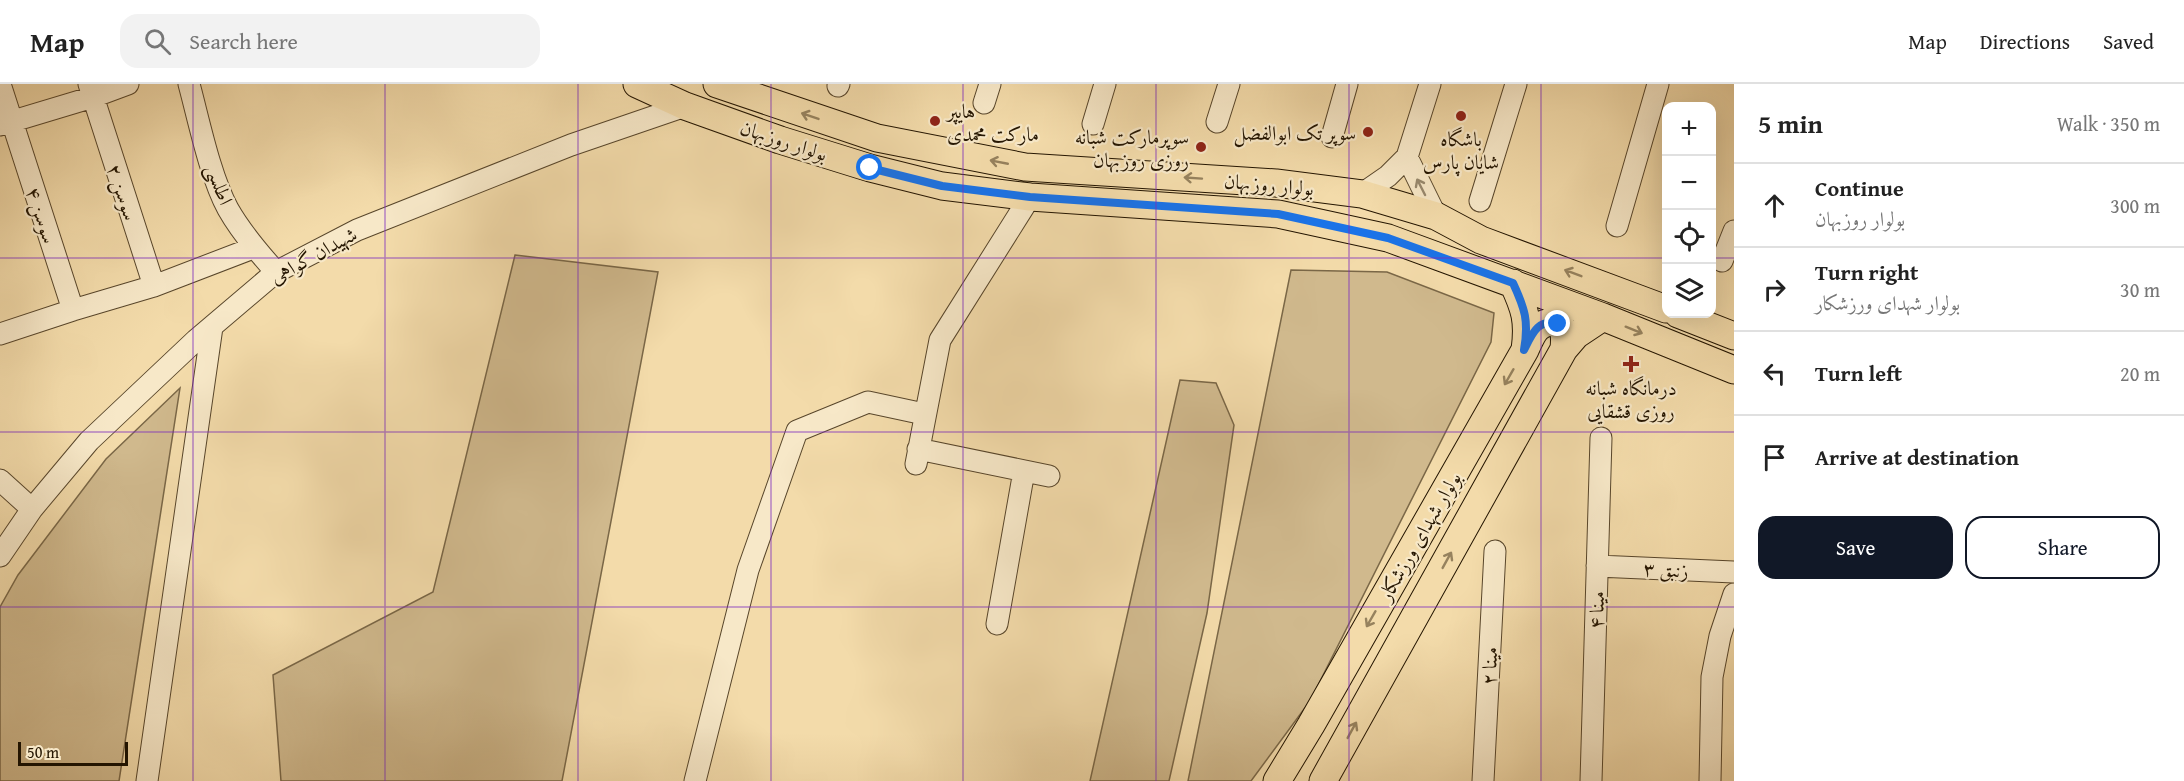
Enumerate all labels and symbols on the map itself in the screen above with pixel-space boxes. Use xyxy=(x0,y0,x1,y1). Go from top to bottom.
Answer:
place label: هایپر مارکت محمدی xyxy=(945,96,1039,148)
one-way arrow xyxy=(801,109,820,120)
marker: باشگاه شایان پارس xyxy=(1454,109,1468,123)
street label: بولوار روزبهان xyxy=(737,112,831,168)
marker: هایپر مارکت محمدی xyxy=(928,114,942,128)
place label: سوپر تک ابوالفضل xyxy=(1234,118,1356,148)
place label: سوپرمارکت شبانه روزی روزبهان xyxy=(1075,122,1189,174)
place label: باشگاه شایان پارس xyxy=(1423,124,1499,177)
marker: سوپر تک ابوالفضل xyxy=(1361,125,1375,139)
marker: سوپرمارکت شبانه روزی روزبهان xyxy=(1194,140,1208,154)
route start xyxy=(856,154,882,180)
one-way arrow xyxy=(989,156,1009,167)
street label: اطلسی xyxy=(198,159,241,209)
street label: سوسن ۲ xyxy=(100,160,146,224)
street label: بولوار روزبهان xyxy=(1223,166,1315,202)
one-way arrow xyxy=(1183,172,1203,183)
one-way arrow xyxy=(1415,179,1427,196)
street label: سوسن ۴ xyxy=(19,183,65,247)
street label: شهیدان گواهی xyxy=(264,219,362,291)
one-way arrow xyxy=(1564,267,1582,278)
route end xyxy=(1544,310,1570,336)
one-way arrow xyxy=(1625,325,1643,336)
marker: درمانگاه شبانه روزی قشقایی xyxy=(1622,355,1640,373)
one-way arrow xyxy=(1503,367,1514,385)
place label: درمانگاه شبانه روزی قشقایی xyxy=(1585,373,1677,425)
street label: بولوار شهدای ورزشکار xyxy=(1369,466,1468,608)
one-way arrow xyxy=(1441,552,1453,569)
street label: زنبق ۳ xyxy=(1643,553,1689,585)
street label: مینا ۴ xyxy=(1581,590,1611,630)
one-way arrow xyxy=(1365,610,1377,627)
street label: مینا ۲ xyxy=(1474,646,1504,686)
one-way arrow xyxy=(1346,722,1358,739)
scale bar xyxy=(18,739,128,766)

